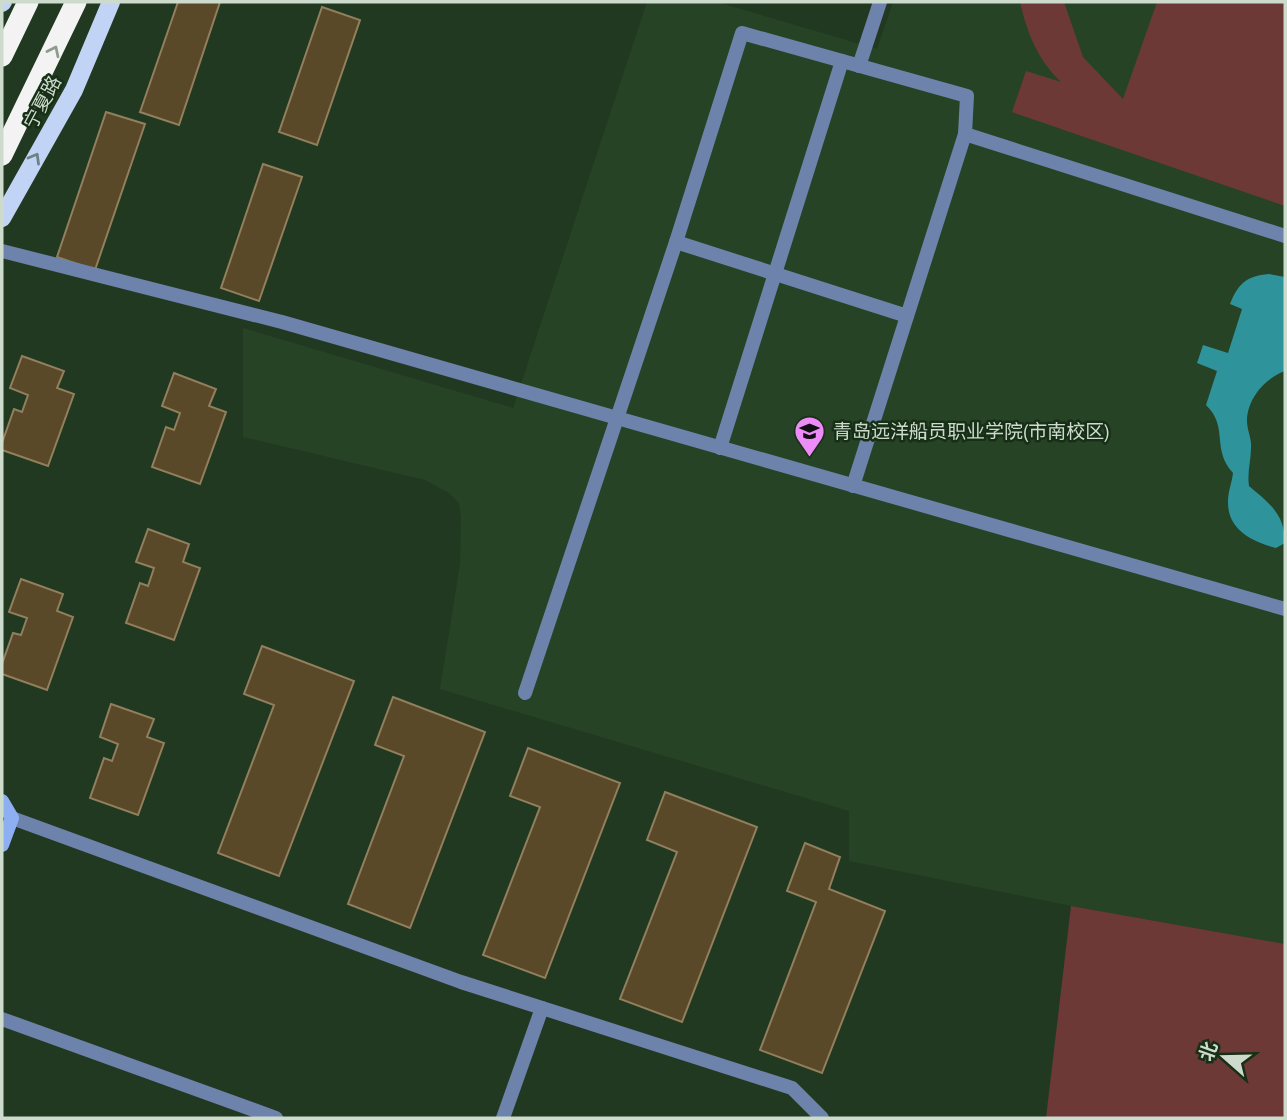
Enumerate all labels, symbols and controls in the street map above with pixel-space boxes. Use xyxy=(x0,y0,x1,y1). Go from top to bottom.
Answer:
one-way arrow xyxy=(46,45,60,58)
street label: 宁夏路 xyxy=(18,71,66,133)
one-way arrow xyxy=(27,153,40,166)
school or university icon: 青岛远洋船员职业学院(市南校区) xyxy=(793,414,827,458)
place label: 青岛远洋船员职业学院(市南校区) xyxy=(833,419,1110,443)
north arrow xyxy=(1189,1022,1259,1092)
text: 北 xyxy=(1193,1038,1223,1064)

